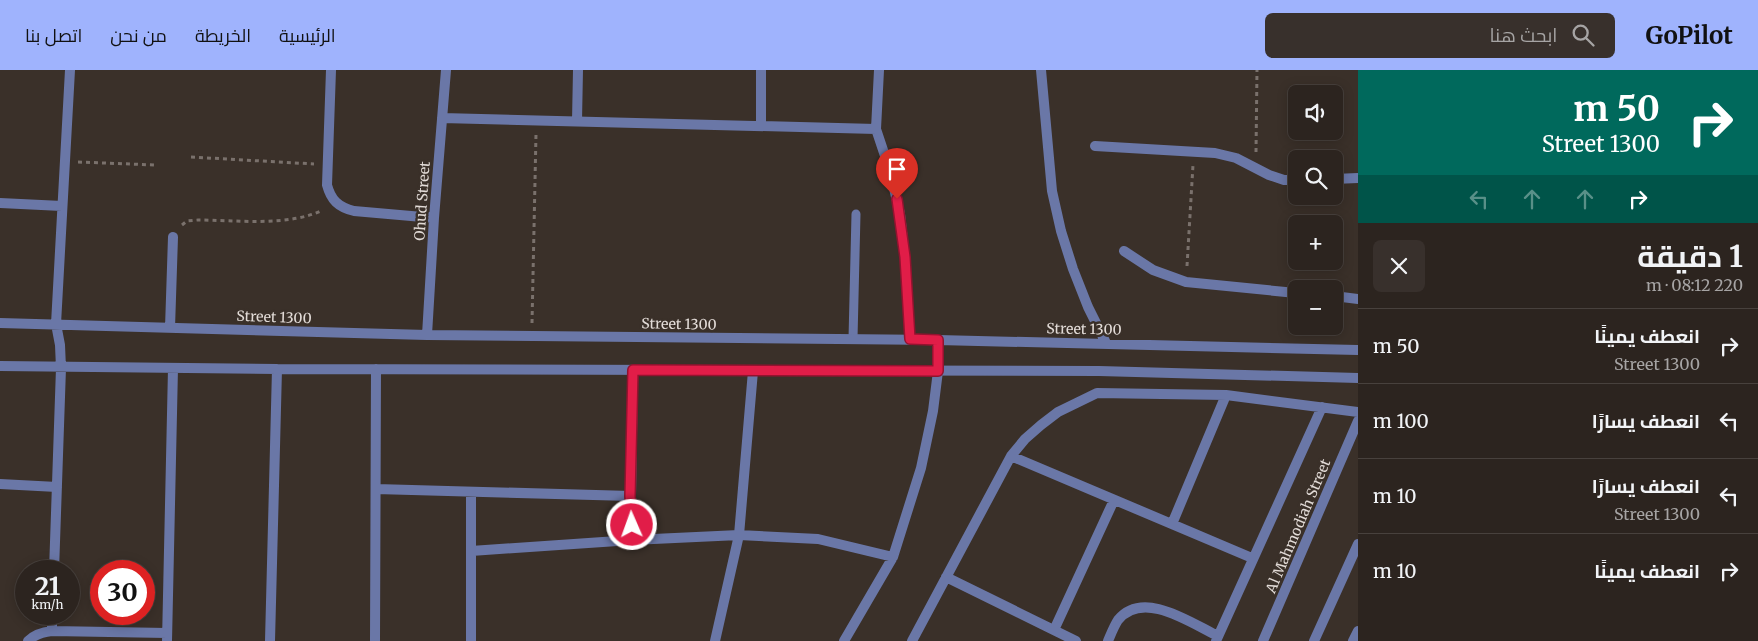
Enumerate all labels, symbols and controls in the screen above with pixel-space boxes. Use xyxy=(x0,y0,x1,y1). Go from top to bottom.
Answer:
search box xyxy=(1265,13,1615,58)
text: GoPilot xyxy=(1645,20,1733,51)
icon: search xyxy=(1569,21,1597,49)
text: ابحث هنا xyxy=(1489,23,1557,47)
text: اتصل بنا xyxy=(25,24,82,47)
text: من نحن xyxy=(110,24,167,47)
text: الخريطة xyxy=(195,24,251,47)
text: الرئيسية xyxy=(279,24,336,47)
map controls xyxy=(1288,85,1343,335)
button: sound xyxy=(1288,85,1343,140)
text: 50 m xyxy=(1573,87,1660,131)
icon: right xyxy=(1678,90,1743,155)
text: Street 1300 xyxy=(1542,130,1660,158)
pin xyxy=(876,148,918,199)
button: search xyxy=(1288,150,1343,205)
icon: arrive xyxy=(883,155,911,183)
street label: Ohud Street xyxy=(410,160,434,241)
icon: left xyxy=(1465,185,1493,213)
icon: ahead xyxy=(1518,185,1546,213)
icon: ahead xyxy=(1571,185,1599,213)
icon: right xyxy=(1624,185,1652,213)
button: + xyxy=(1288,215,1343,270)
text: 1 دقيقة xyxy=(1637,237,1743,275)
button: close xyxy=(1373,240,1425,292)
text: 220 m · 08:12 xyxy=(1646,275,1743,295)
button: − xyxy=(1288,280,1343,335)
street label: Street 1300 xyxy=(236,307,312,327)
street label: Street 1300 xyxy=(641,314,717,334)
street label: Street 1300 xyxy=(1046,319,1122,339)
text: انعطف يمينًا xyxy=(1594,324,1700,348)
icon: right xyxy=(1715,332,1743,360)
text: 50 m xyxy=(1373,334,1419,358)
text: Street 1300 xyxy=(1614,354,1700,374)
icon: left xyxy=(1715,407,1743,435)
text: 100 m xyxy=(1373,409,1429,433)
text: انعطف يسارًا xyxy=(1592,409,1700,433)
street label: Al Mahmodiah Street xyxy=(1261,456,1335,597)
text: انعطف يسارًا xyxy=(1592,474,1700,498)
icon: left xyxy=(1715,482,1743,510)
text: 10 m xyxy=(1373,484,1416,508)
position arrow xyxy=(605,498,657,550)
text: Street 1300 xyxy=(1614,504,1700,524)
icon: right xyxy=(1715,557,1743,585)
text: 10 m xyxy=(1373,559,1416,583)
text: انعطف يمينًا xyxy=(1594,559,1700,583)
speed limit sign: 30 xyxy=(90,560,155,625)
text: 21 xyxy=(35,570,60,602)
text: km/h xyxy=(32,597,63,612)

